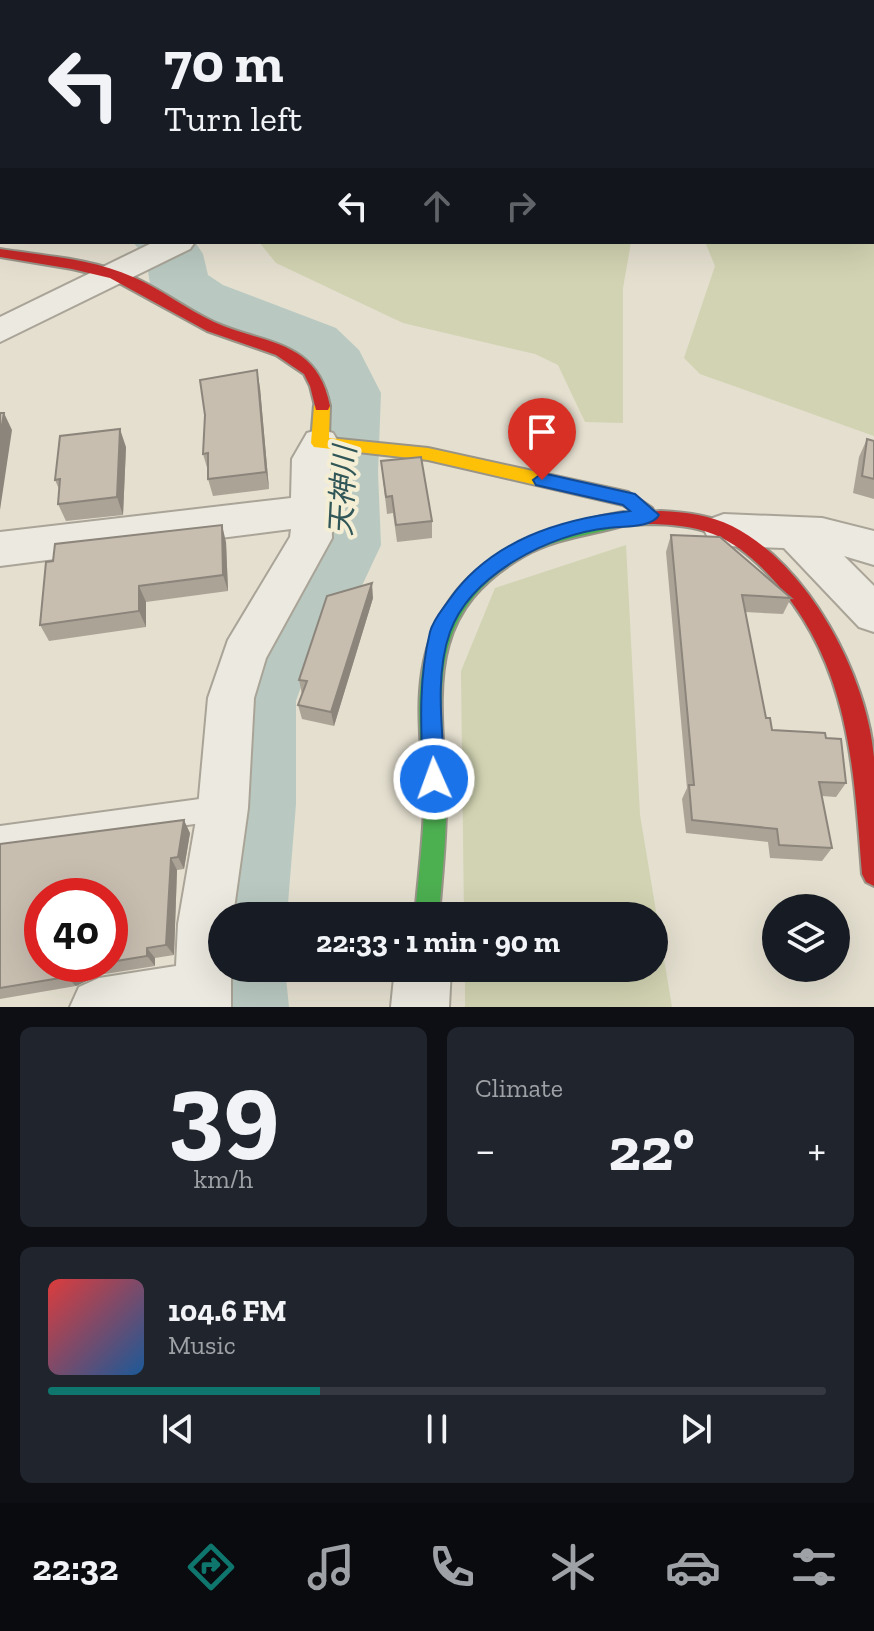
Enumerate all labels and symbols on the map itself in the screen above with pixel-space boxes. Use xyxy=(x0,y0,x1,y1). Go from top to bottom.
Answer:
pin xyxy=(508,398,576,480)
water label: 天神川 xyxy=(323,442,363,537)
position arrow xyxy=(392,737,476,821)
speed limit sign: 40 xyxy=(24,878,128,982)

